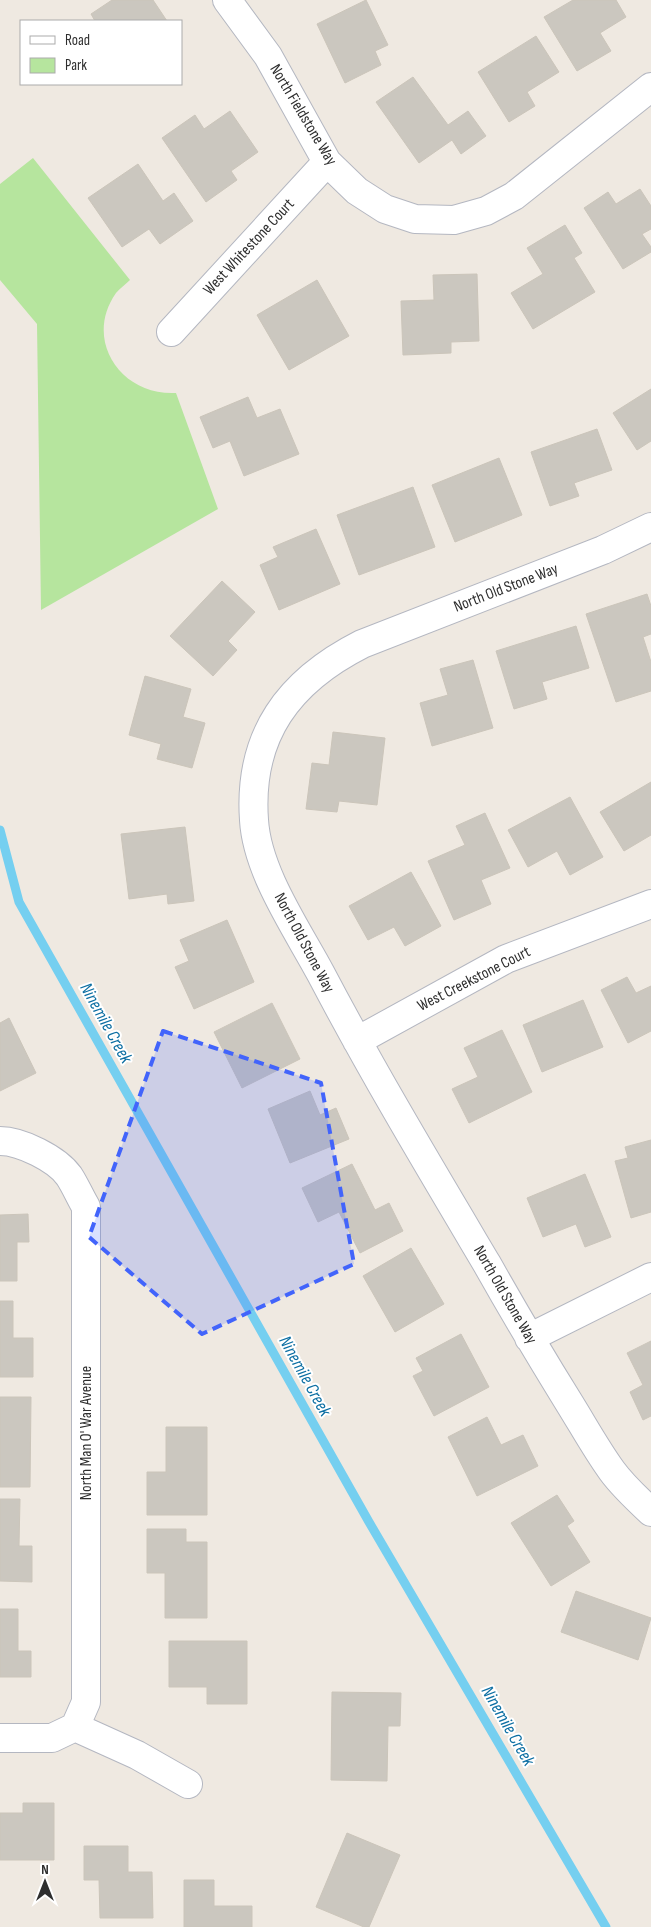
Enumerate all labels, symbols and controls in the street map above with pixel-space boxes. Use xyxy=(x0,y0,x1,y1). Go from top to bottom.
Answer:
legend xyxy=(20,20,182,85)
text: Road xyxy=(65,31,90,50)
text: Park xyxy=(65,56,87,75)
street label: North Fieldstone Way xyxy=(265,61,341,169)
street label: West Whitestone Court xyxy=(200,195,299,299)
street label: North Old Stone Way xyxy=(451,559,561,617)
street label: North Old Stone Way xyxy=(270,890,338,996)
street label: West Creekstone Court xyxy=(414,942,534,1016)
water label: Ninemile Creek xyxy=(75,979,137,1068)
street label: North Old Stone Way xyxy=(469,1243,541,1347)
water label: Ninemile Creek xyxy=(274,1332,336,1421)
street label: North Man O' War Avenue xyxy=(77,1366,96,1500)
water label: Ninemile Creek xyxy=(477,1682,540,1771)
north arrow xyxy=(20,1857,70,1907)
text: N xyxy=(41,1861,49,1878)

